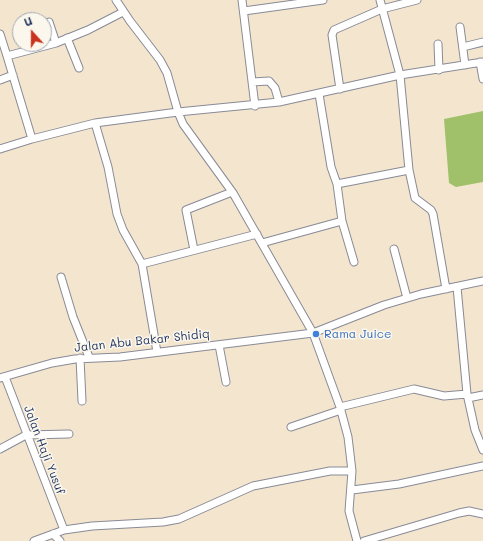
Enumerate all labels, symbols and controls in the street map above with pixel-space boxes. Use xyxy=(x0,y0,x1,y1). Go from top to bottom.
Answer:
north arrow xyxy=(12,12,52,52)
text: U xyxy=(22,13,34,30)
street label: Jalan Abu Bakar Shidiq xyxy=(74,327,210,355)
place label: Rama Juice xyxy=(324,327,391,341)
marker: Rama Juice xyxy=(311,329,321,339)
street label: Jalan Haji Yusuf xyxy=(20,403,68,497)

